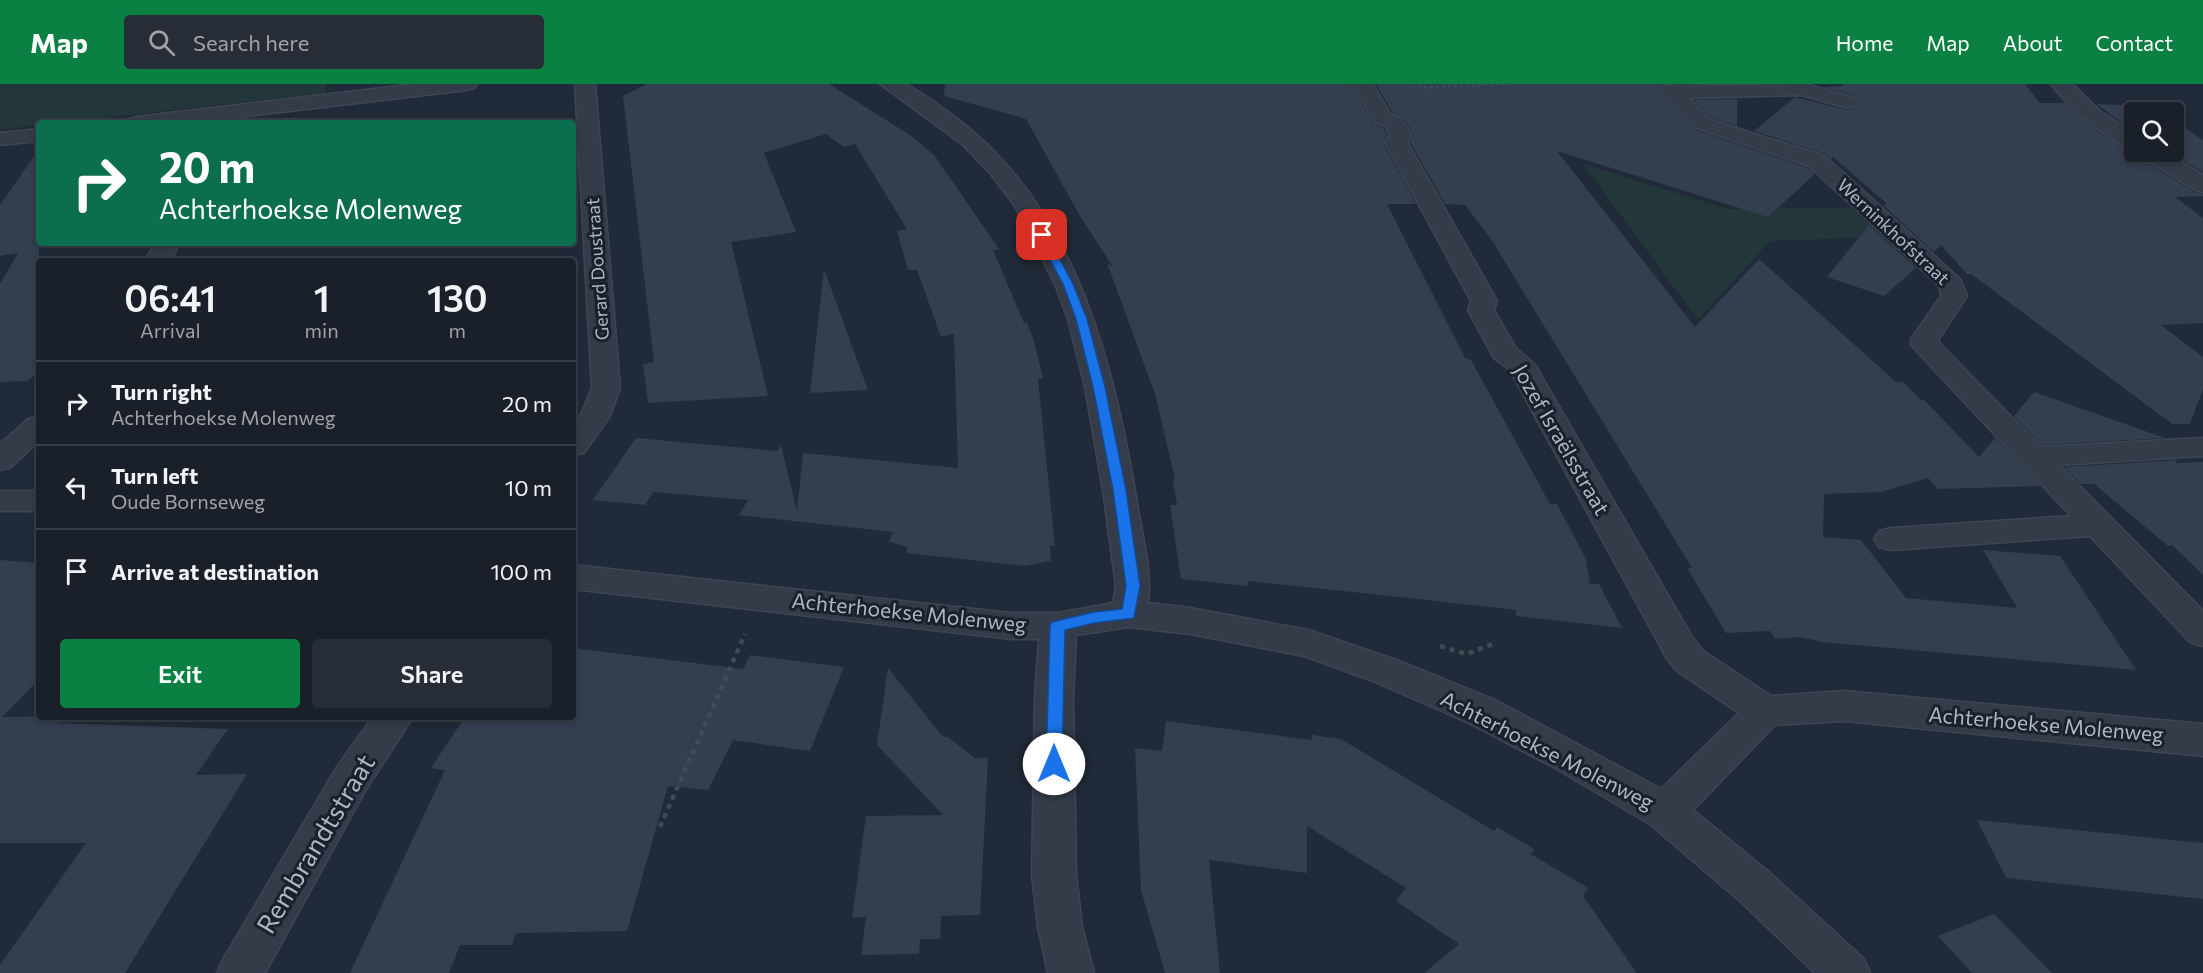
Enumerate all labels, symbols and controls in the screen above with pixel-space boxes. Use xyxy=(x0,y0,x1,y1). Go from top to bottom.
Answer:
search box xyxy=(124,15,544,69)
text: Map xyxy=(30,25,88,59)
icon: search xyxy=(145,26,178,59)
text: Search here xyxy=(193,29,309,56)
text: Home xyxy=(1836,30,1893,55)
text: Map xyxy=(1926,30,1970,55)
text: About xyxy=(2003,30,2062,55)
text: Contact xyxy=(2095,30,2173,55)
map controls xyxy=(2124,102,2184,162)
button: search xyxy=(2124,102,2184,162)
text: 20 m xyxy=(159,140,255,192)
icon: right xyxy=(60,144,138,222)
street label: Werninkhofstraat xyxy=(1833,174,1954,289)
text: Achterhoekse Molenweg xyxy=(159,192,462,225)
street label: Gerard Doustraat xyxy=(581,197,613,341)
pin xyxy=(1016,209,1067,260)
icon: arrive xyxy=(1025,218,1058,251)
text: 06:41 xyxy=(124,275,216,319)
text: 1 xyxy=(314,275,330,319)
text: 130 xyxy=(427,275,488,319)
text: Arrival xyxy=(140,318,201,342)
text: min xyxy=(305,318,339,342)
text: m xyxy=(449,318,466,342)
street label: Jozef Israëlsstraat xyxy=(1509,360,1616,519)
text: Turn right xyxy=(111,378,212,405)
icon: right xyxy=(60,387,93,420)
text: 20 m xyxy=(502,390,552,417)
text: Achterhoekse Molenweg xyxy=(111,405,336,429)
text: Turn left xyxy=(111,462,198,489)
icon: left xyxy=(60,471,93,504)
text: 10 m xyxy=(505,474,552,501)
text: Oude Bornseweg xyxy=(111,489,265,513)
icon: arrive xyxy=(60,555,93,588)
text: Arrive at destination xyxy=(111,558,319,585)
text: 100 m xyxy=(490,558,552,585)
street label: Achterhoekse Molenweg xyxy=(791,587,1028,636)
button: Exit xyxy=(60,639,300,708)
button: Share xyxy=(312,639,552,708)
street label: Achterhoekse Molenweg xyxy=(1437,685,1658,814)
street label: Achterhoekse Molenweg xyxy=(1928,701,2165,746)
position arrow xyxy=(1022,732,1086,796)
street label: Rembrandtstraat xyxy=(249,748,380,938)

